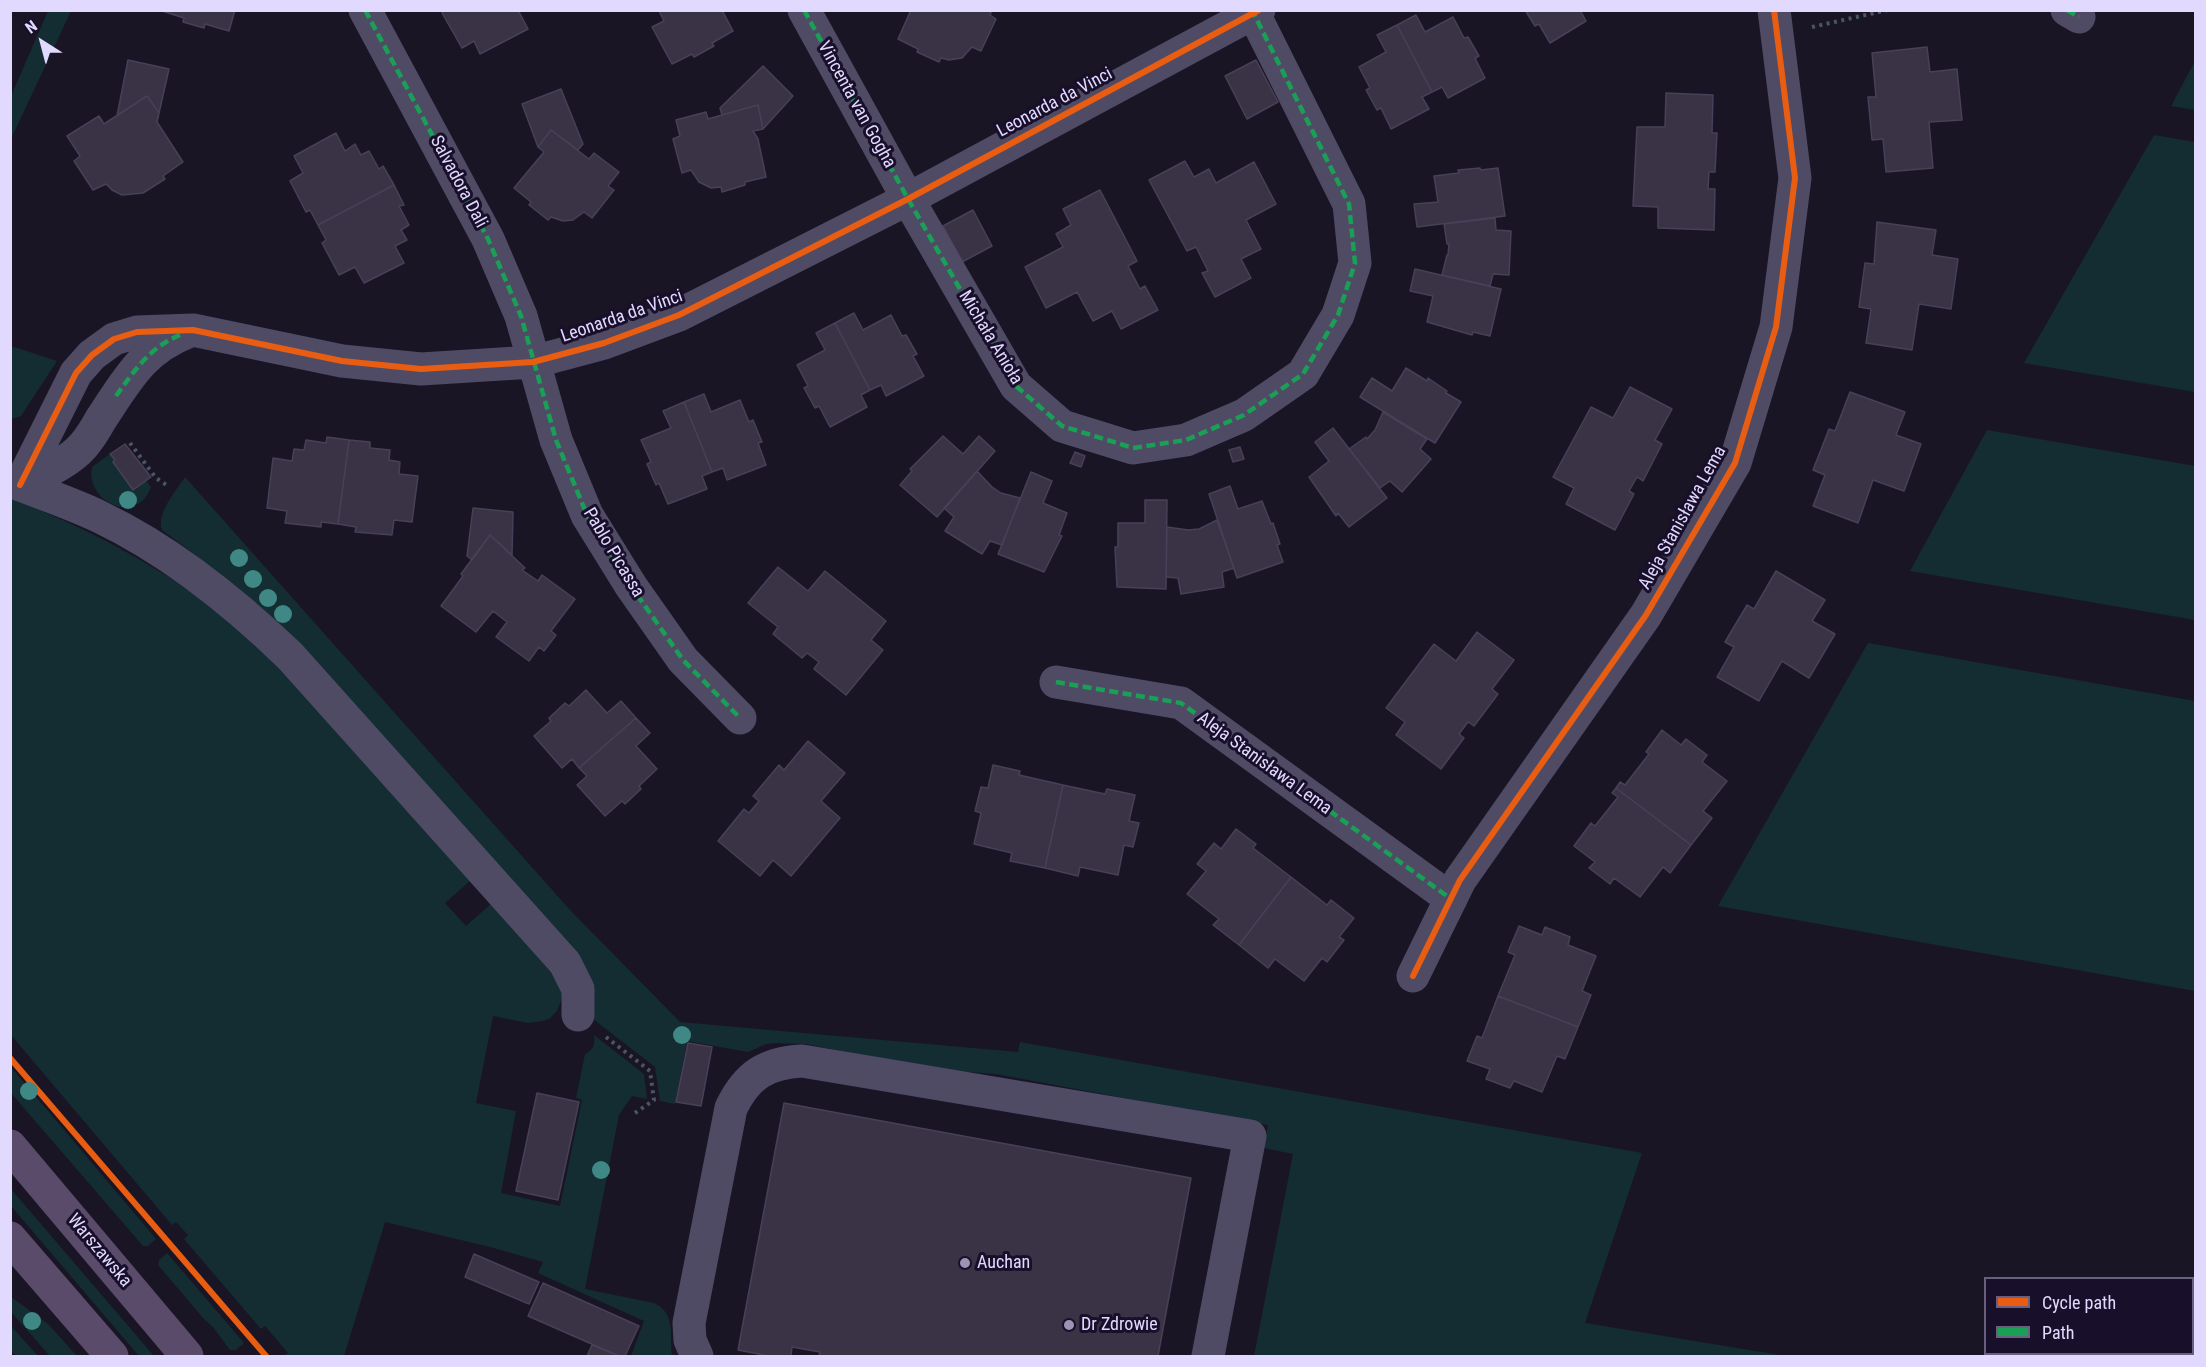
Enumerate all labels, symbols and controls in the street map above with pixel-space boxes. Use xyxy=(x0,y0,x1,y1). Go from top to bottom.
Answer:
north arrow xyxy=(12,12,72,72)
text: N xyxy=(22,16,41,38)
street label: Vincenta van Gogha xyxy=(812,38,900,172)
street label: Leonarda da Vinci xyxy=(994,64,1116,142)
street label: Salvadora Dali xyxy=(425,132,491,232)
street label: Leonarda da Vinci xyxy=(558,286,686,348)
street label: Michała Anioła xyxy=(953,287,1027,389)
street label: Aleja Stanisława Lema xyxy=(1635,442,1731,594)
street label: Pablo Picassa xyxy=(578,504,648,602)
street label: Aleja Stanisława Lema xyxy=(1193,708,1335,820)
street label: Warszawska xyxy=(62,1210,136,1292)
place label: Auchan xyxy=(977,1252,1030,1274)
marker: Auchan xyxy=(958,1256,972,1270)
legend xyxy=(1984,1277,2194,1355)
text: Cycle path xyxy=(2042,1292,2116,1313)
place label: Dr Zdrowie xyxy=(1081,1314,1158,1336)
marker: Dr Zdrowie xyxy=(1062,1318,1076,1332)
text: Path xyxy=(2042,1322,2075,1343)

